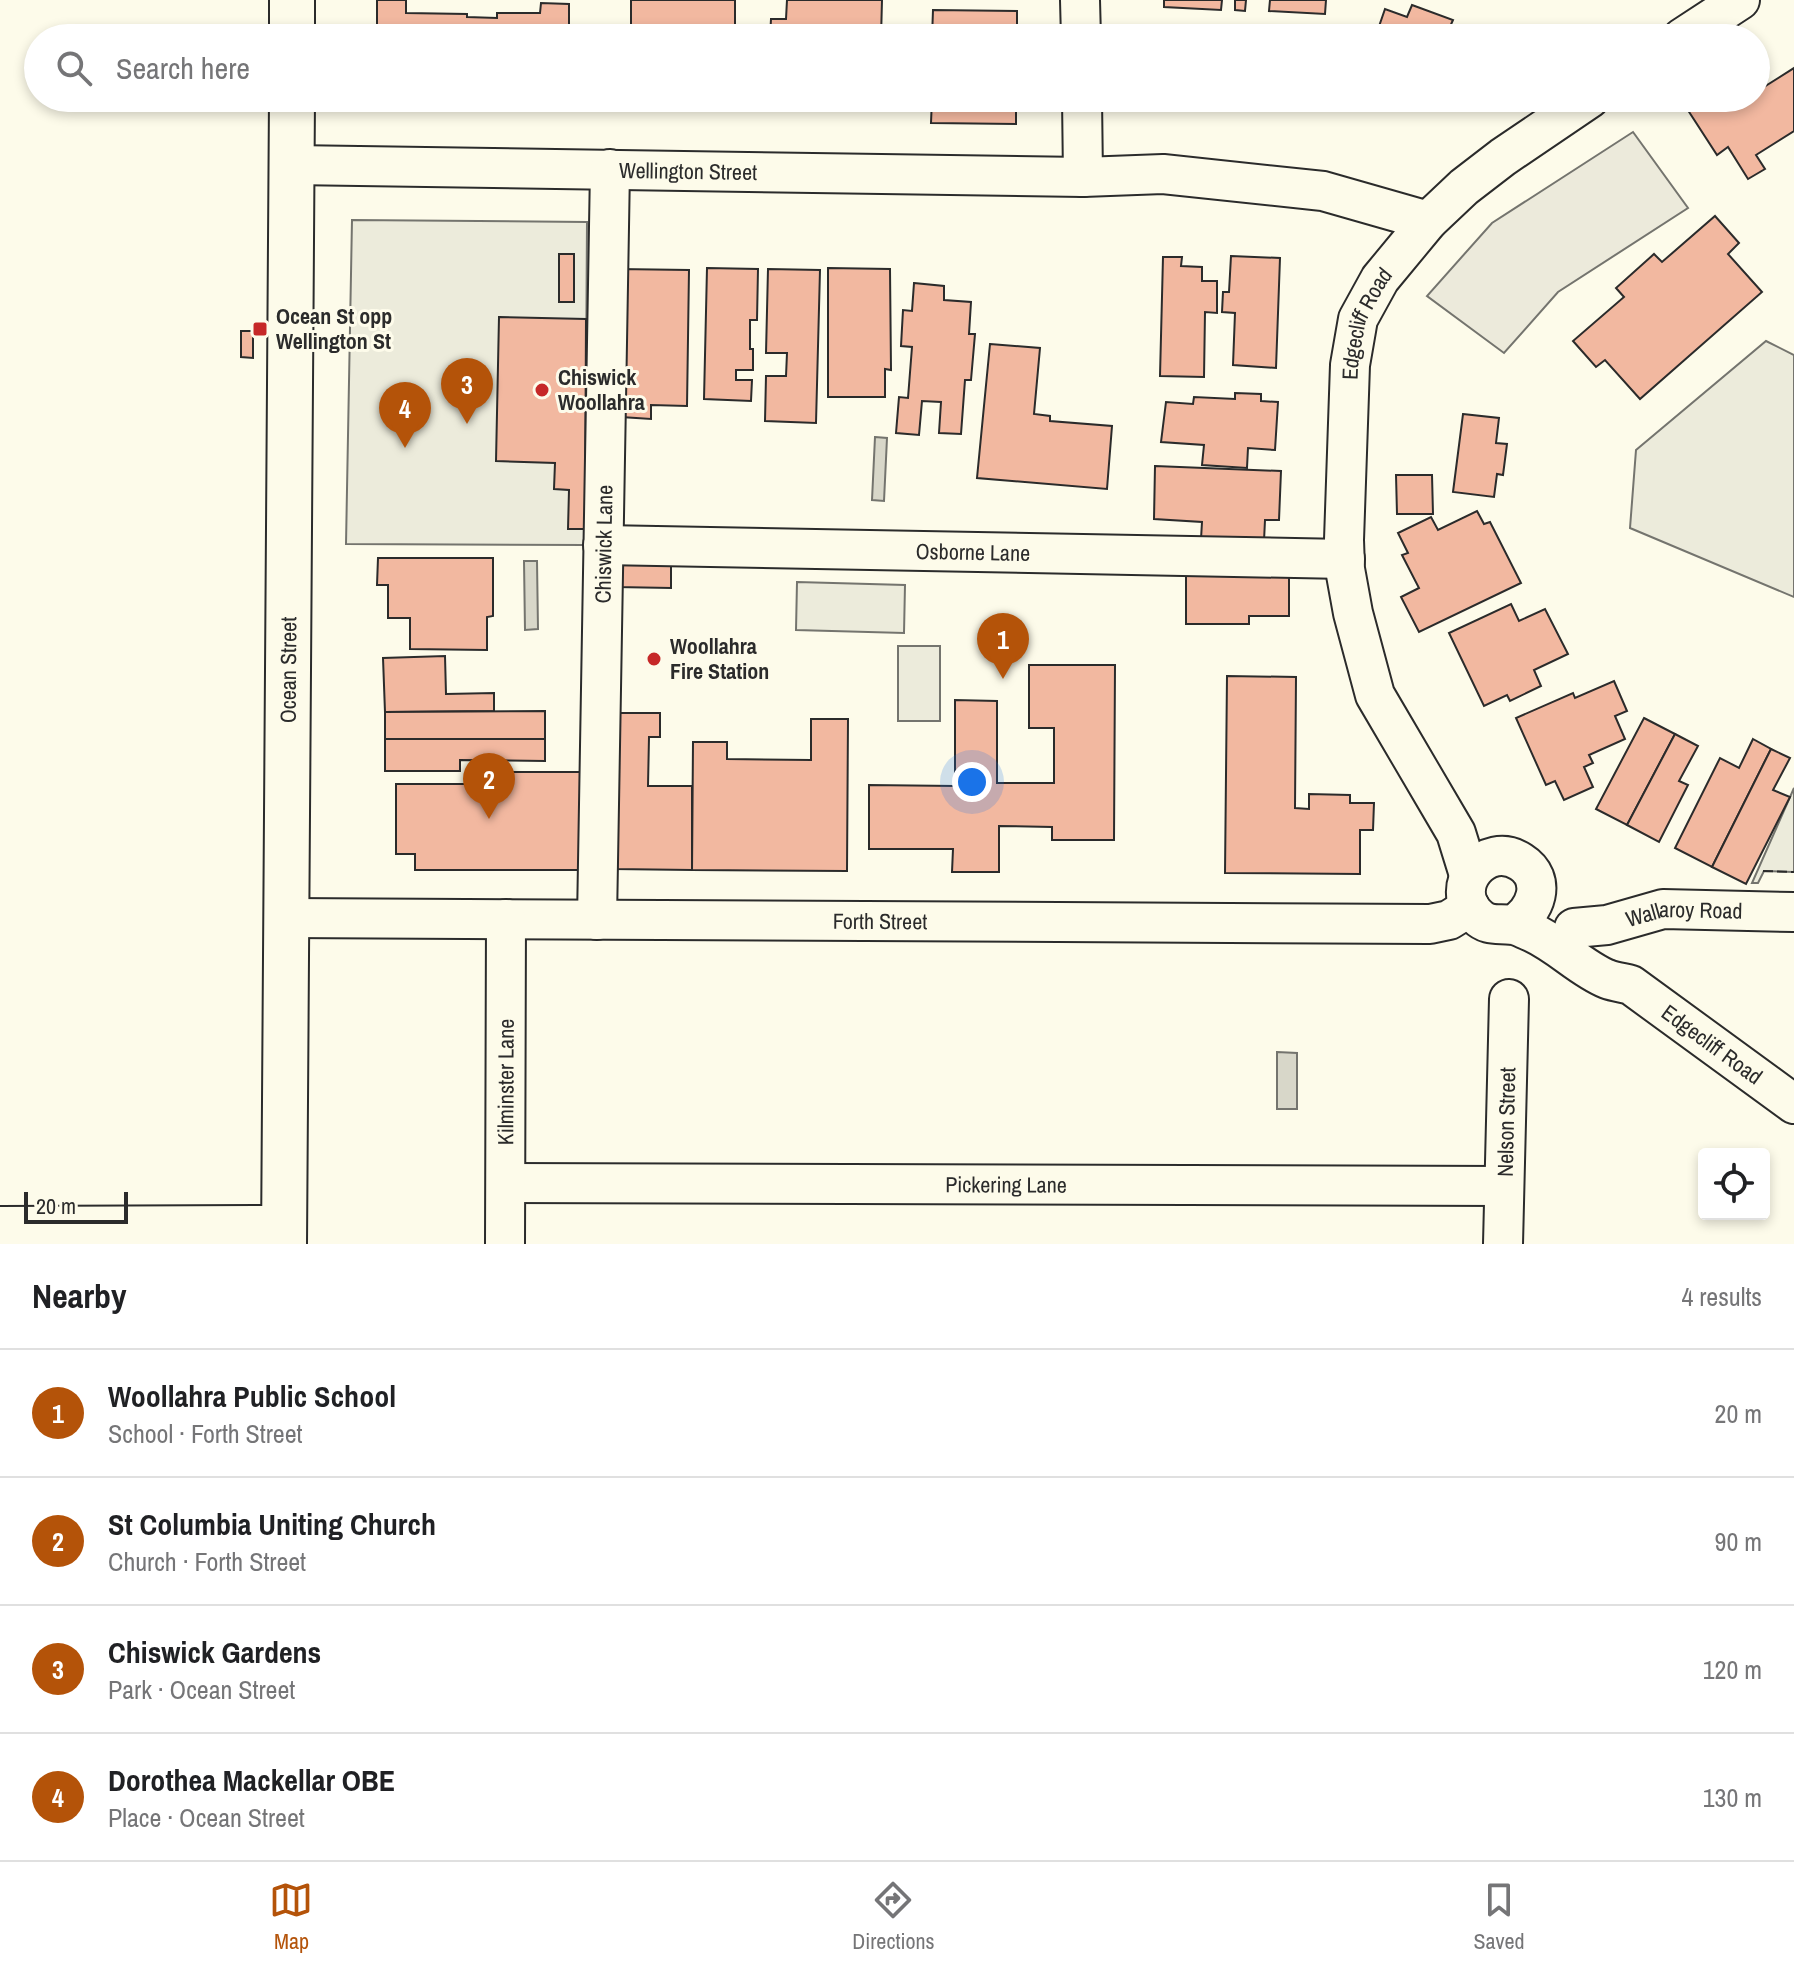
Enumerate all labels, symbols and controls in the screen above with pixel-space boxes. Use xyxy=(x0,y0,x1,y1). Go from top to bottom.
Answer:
search box xyxy=(24,24,1770,112)
icon: search xyxy=(52,46,96,90)
text: Search here xyxy=(116,48,250,88)
street label: Wellington Street xyxy=(619,155,757,187)
street label: Edgecliff Road xyxy=(1335,261,1399,380)
place label: Ocean St opp Wellington St xyxy=(276,301,392,356)
marker: Ocean St opp Wellington St xyxy=(251,320,269,338)
pin: 3 xyxy=(441,358,493,424)
place label: Chiswick Woollahra xyxy=(558,362,645,417)
marker: Chiswick Woollahra xyxy=(533,381,551,399)
pin: 4 xyxy=(379,382,431,448)
street label: Chiswick Lane xyxy=(587,485,620,604)
street label: Osborne Lane xyxy=(915,536,1030,568)
pin: 1 xyxy=(977,613,1029,679)
street label: Ocean Street xyxy=(273,617,303,723)
place label: Woollahra Fire Station xyxy=(670,631,769,686)
marker: Woollahra Fire Station xyxy=(645,650,663,668)
pin: 2 xyxy=(463,753,515,819)
your location xyxy=(952,762,992,802)
street label: Wallaroy Road xyxy=(1622,894,1743,934)
street label: Forth Street xyxy=(833,906,927,936)
street label: Edgecliff Road xyxy=(1656,997,1769,1091)
street label: Kilminster Lane xyxy=(490,1019,521,1145)
street label: Nelson Street xyxy=(1490,1067,1522,1177)
map controls xyxy=(1698,1148,1770,1220)
button: locate xyxy=(1698,1148,1770,1220)
street label: Pickering Lane xyxy=(945,1169,1067,1200)
scale bar xyxy=(24,1188,128,1224)
text: 20 m xyxy=(36,1191,76,1221)
text: Nearby xyxy=(32,1273,127,1319)
text: 4 results xyxy=(1681,1279,1762,1314)
text: Woollahra Public School xyxy=(108,1376,396,1416)
text: 1 xyxy=(52,1396,64,1431)
text: 20 m xyxy=(1715,1396,1762,1431)
text: School · Forth Street xyxy=(108,1416,303,1451)
text: St Columbia Uniting Church xyxy=(108,1504,436,1544)
text: 2 xyxy=(52,1524,64,1559)
text: 90 m xyxy=(1715,1524,1762,1559)
text: Church · Forth Street xyxy=(108,1544,306,1579)
text: Chiswick Gardens xyxy=(108,1632,321,1672)
text: 3 xyxy=(52,1652,64,1687)
text: 120 m xyxy=(1703,1652,1762,1687)
text: Park · Ocean Street xyxy=(108,1672,295,1707)
text: Dorothea Mackellar OBE xyxy=(108,1760,395,1800)
text: 4 xyxy=(52,1780,64,1815)
text: 130 m xyxy=(1703,1780,1762,1815)
text: Place · Ocean Street xyxy=(108,1800,305,1835)
tab: Map xyxy=(269,1878,313,1956)
tab: Directions xyxy=(852,1878,935,1956)
tab: Saved xyxy=(1473,1878,1525,1956)

